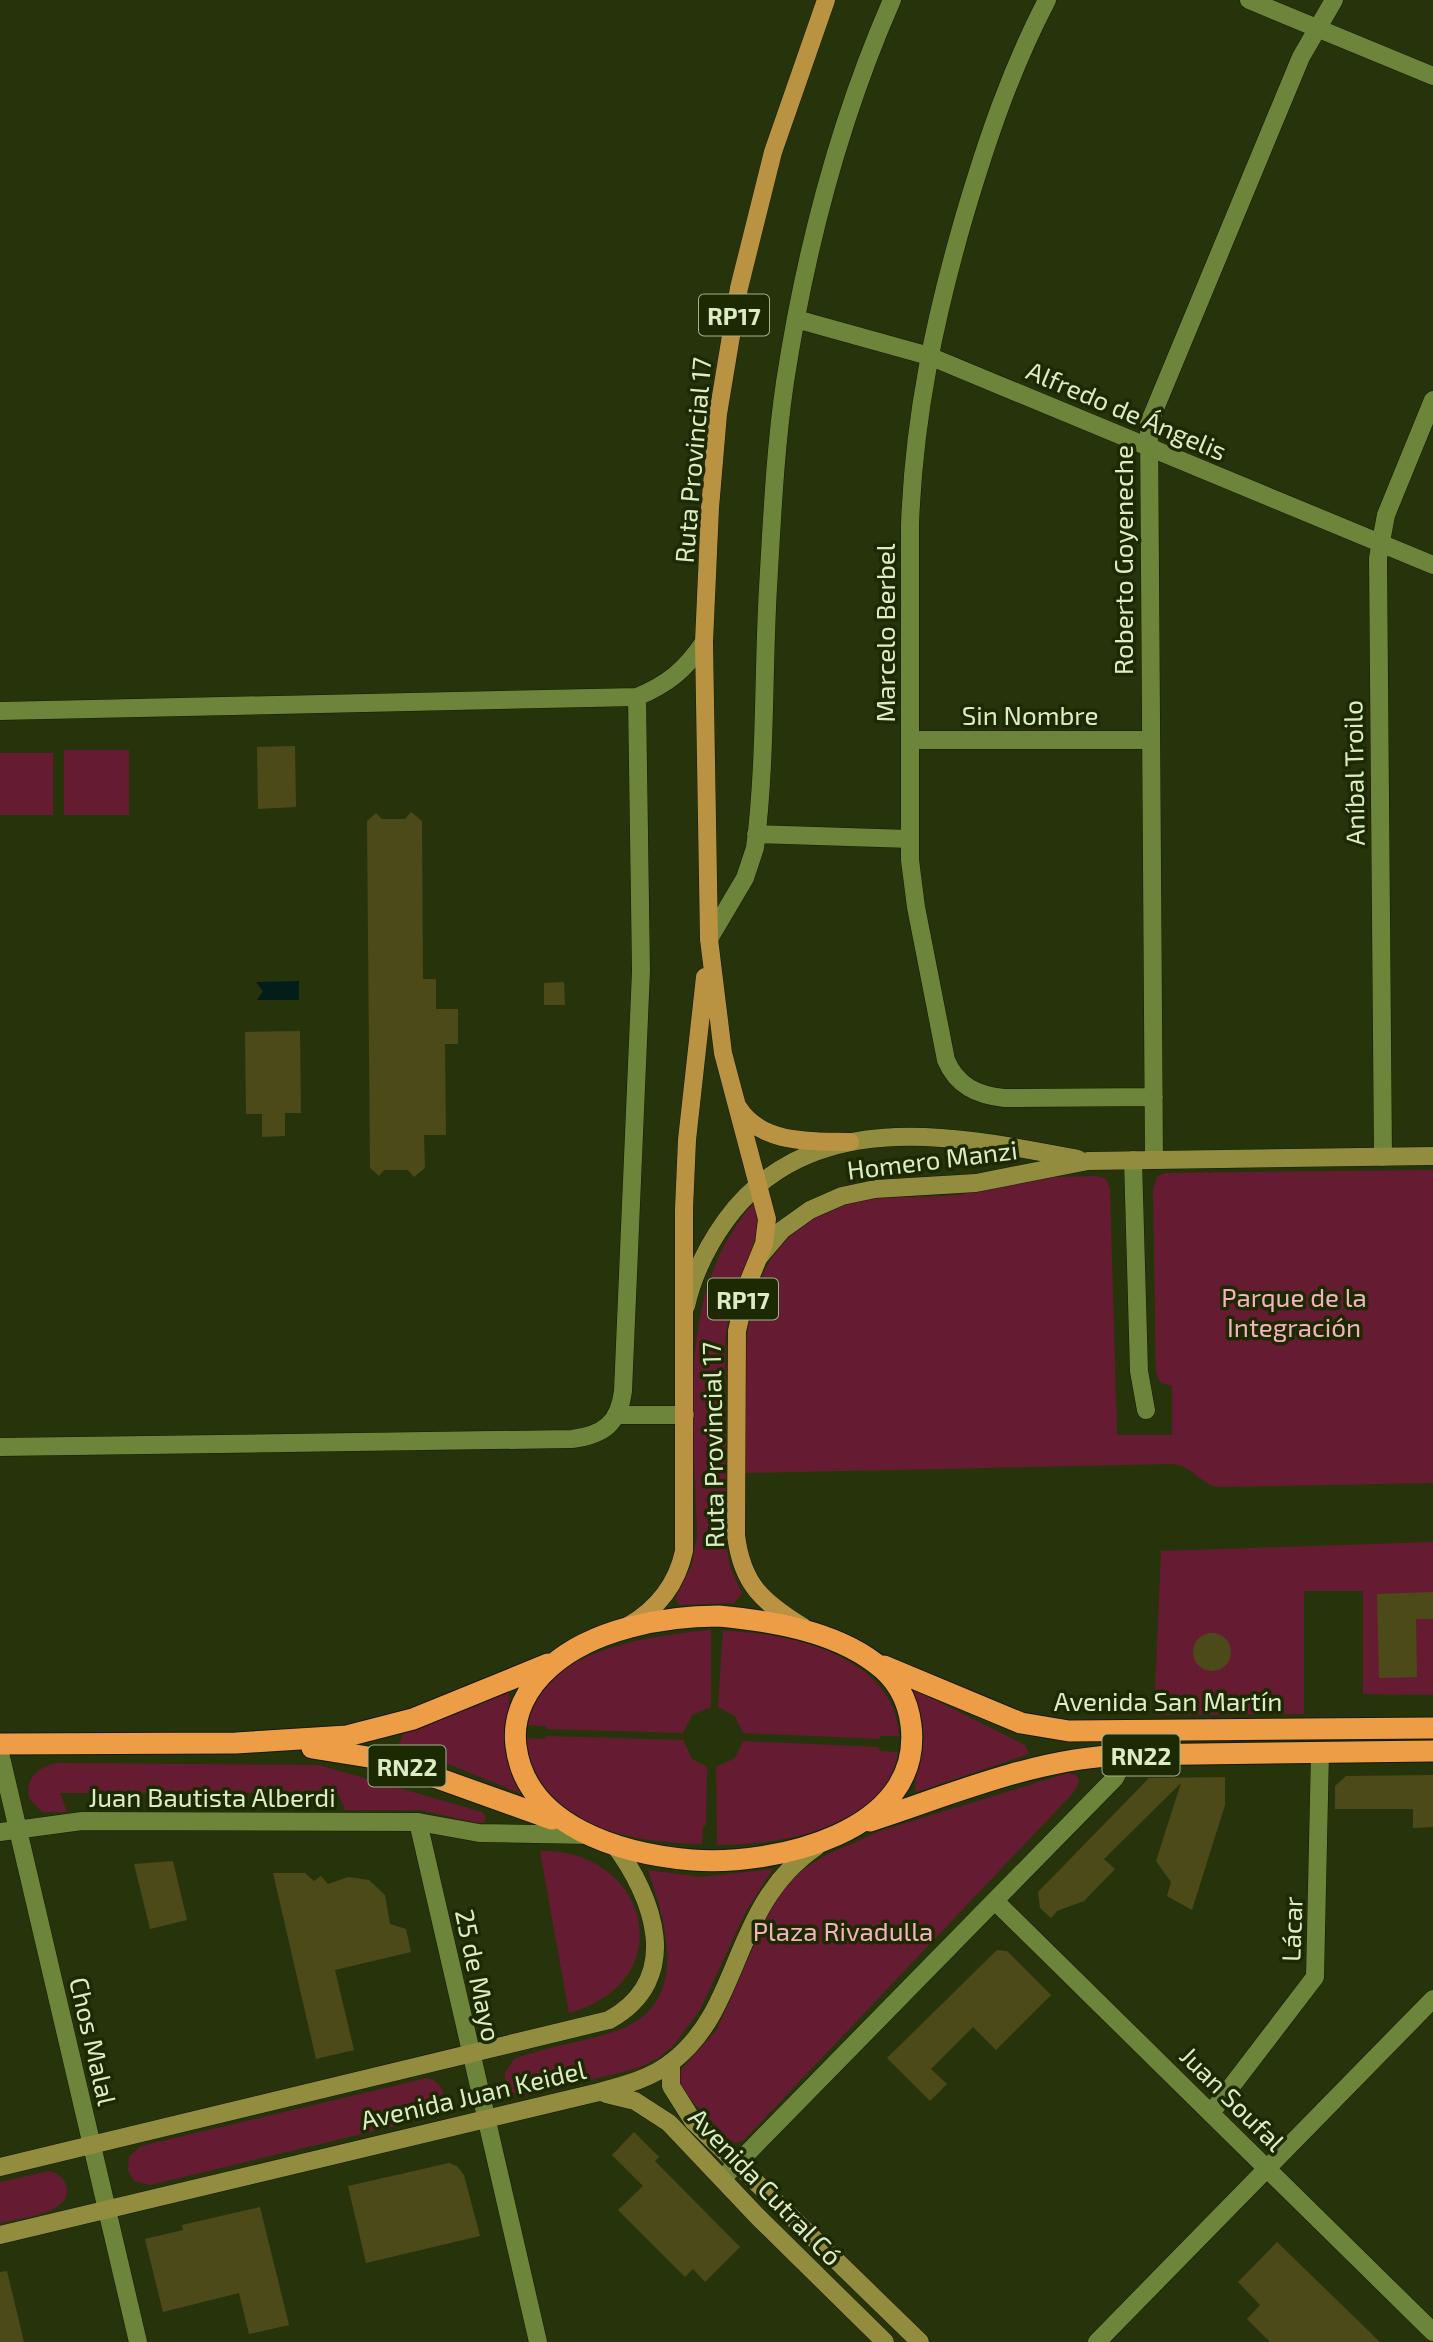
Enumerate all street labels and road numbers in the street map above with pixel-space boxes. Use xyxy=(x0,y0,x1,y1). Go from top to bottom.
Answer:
road number: RP17 xyxy=(699,294,769,336)
street label: Alfredo de Ángelis xyxy=(1022,354,1232,466)
street label: Ruta Provincial 17 xyxy=(668,356,716,564)
street label: Roberto Goyeneche xyxy=(1107,445,1138,675)
street label: Marcelo Berbel xyxy=(869,543,900,722)
street label: Sin Nombre xyxy=(962,699,1098,730)
street label: Aníbal Troilo xyxy=(1336,700,1370,846)
street label: Homero Manzi xyxy=(845,1133,1019,1185)
road number: RP17 xyxy=(708,1279,778,1320)
street label: Ruta Provincial 17 xyxy=(695,1342,729,1548)
street label: Avenida San Martín xyxy=(1054,1685,1282,1716)
road number: RN22 xyxy=(1102,1735,1180,1776)
road number: RN22 xyxy=(368,1746,446,1786)
street label: Juan Bautista Alberdi xyxy=(88,1781,336,1812)
street label: Lácar xyxy=(1274,1896,1308,1962)
street label: 25 de Mayo xyxy=(450,1906,508,2044)
street label: Chos Malal xyxy=(64,1974,124,2108)
street label: Juan Soufal xyxy=(1174,2039,1292,2157)
street label: Avenida Juan Keidel xyxy=(357,2053,589,2135)
street label: Avenida Cutral Có xyxy=(683,2101,849,2271)

